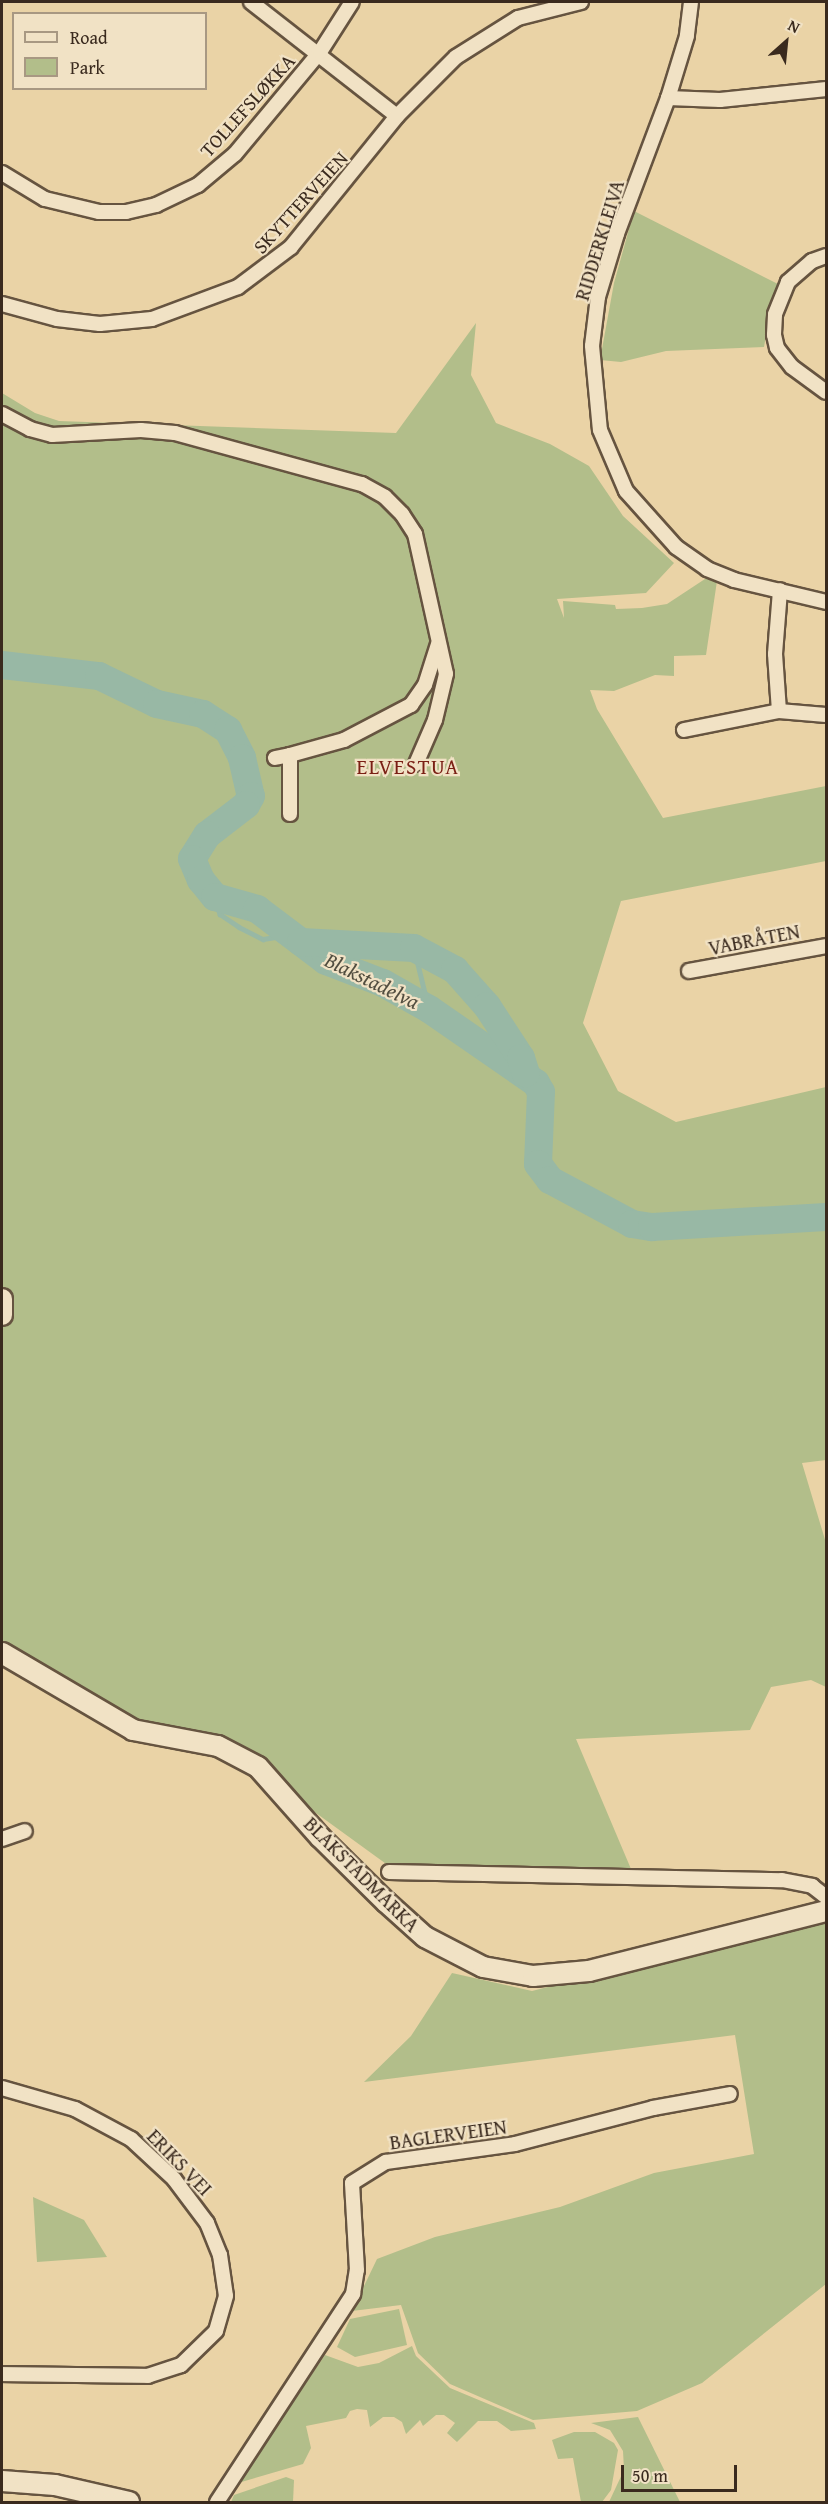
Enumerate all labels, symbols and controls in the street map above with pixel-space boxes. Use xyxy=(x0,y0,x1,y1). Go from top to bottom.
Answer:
legend xyxy=(12,12,207,90)
north arrow xyxy=(756,12,816,72)
text: N xyxy=(784,13,804,39)
text: Road xyxy=(70,24,108,51)
street label: TOLLEFSLØKKA xyxy=(195,49,299,161)
text: Park xyxy=(70,54,105,81)
street label: SKYTTERVEIEN xyxy=(248,146,352,258)
street label: RIDDERKLEIVA xyxy=(569,177,629,303)
district label: ELVESTUA xyxy=(357,754,459,780)
street label: VABRÅTEN xyxy=(706,918,802,960)
water label: Blakstadelva xyxy=(321,947,423,1015)
street label: BLAKSTADMARKA xyxy=(299,1811,425,1937)
street label: BAGLERVEIEN xyxy=(388,2114,508,2154)
street label: ERIKS VEI xyxy=(142,2124,218,2200)
scale bar xyxy=(624,2453,740,2491)
text: 50 m xyxy=(632,2462,668,2489)

